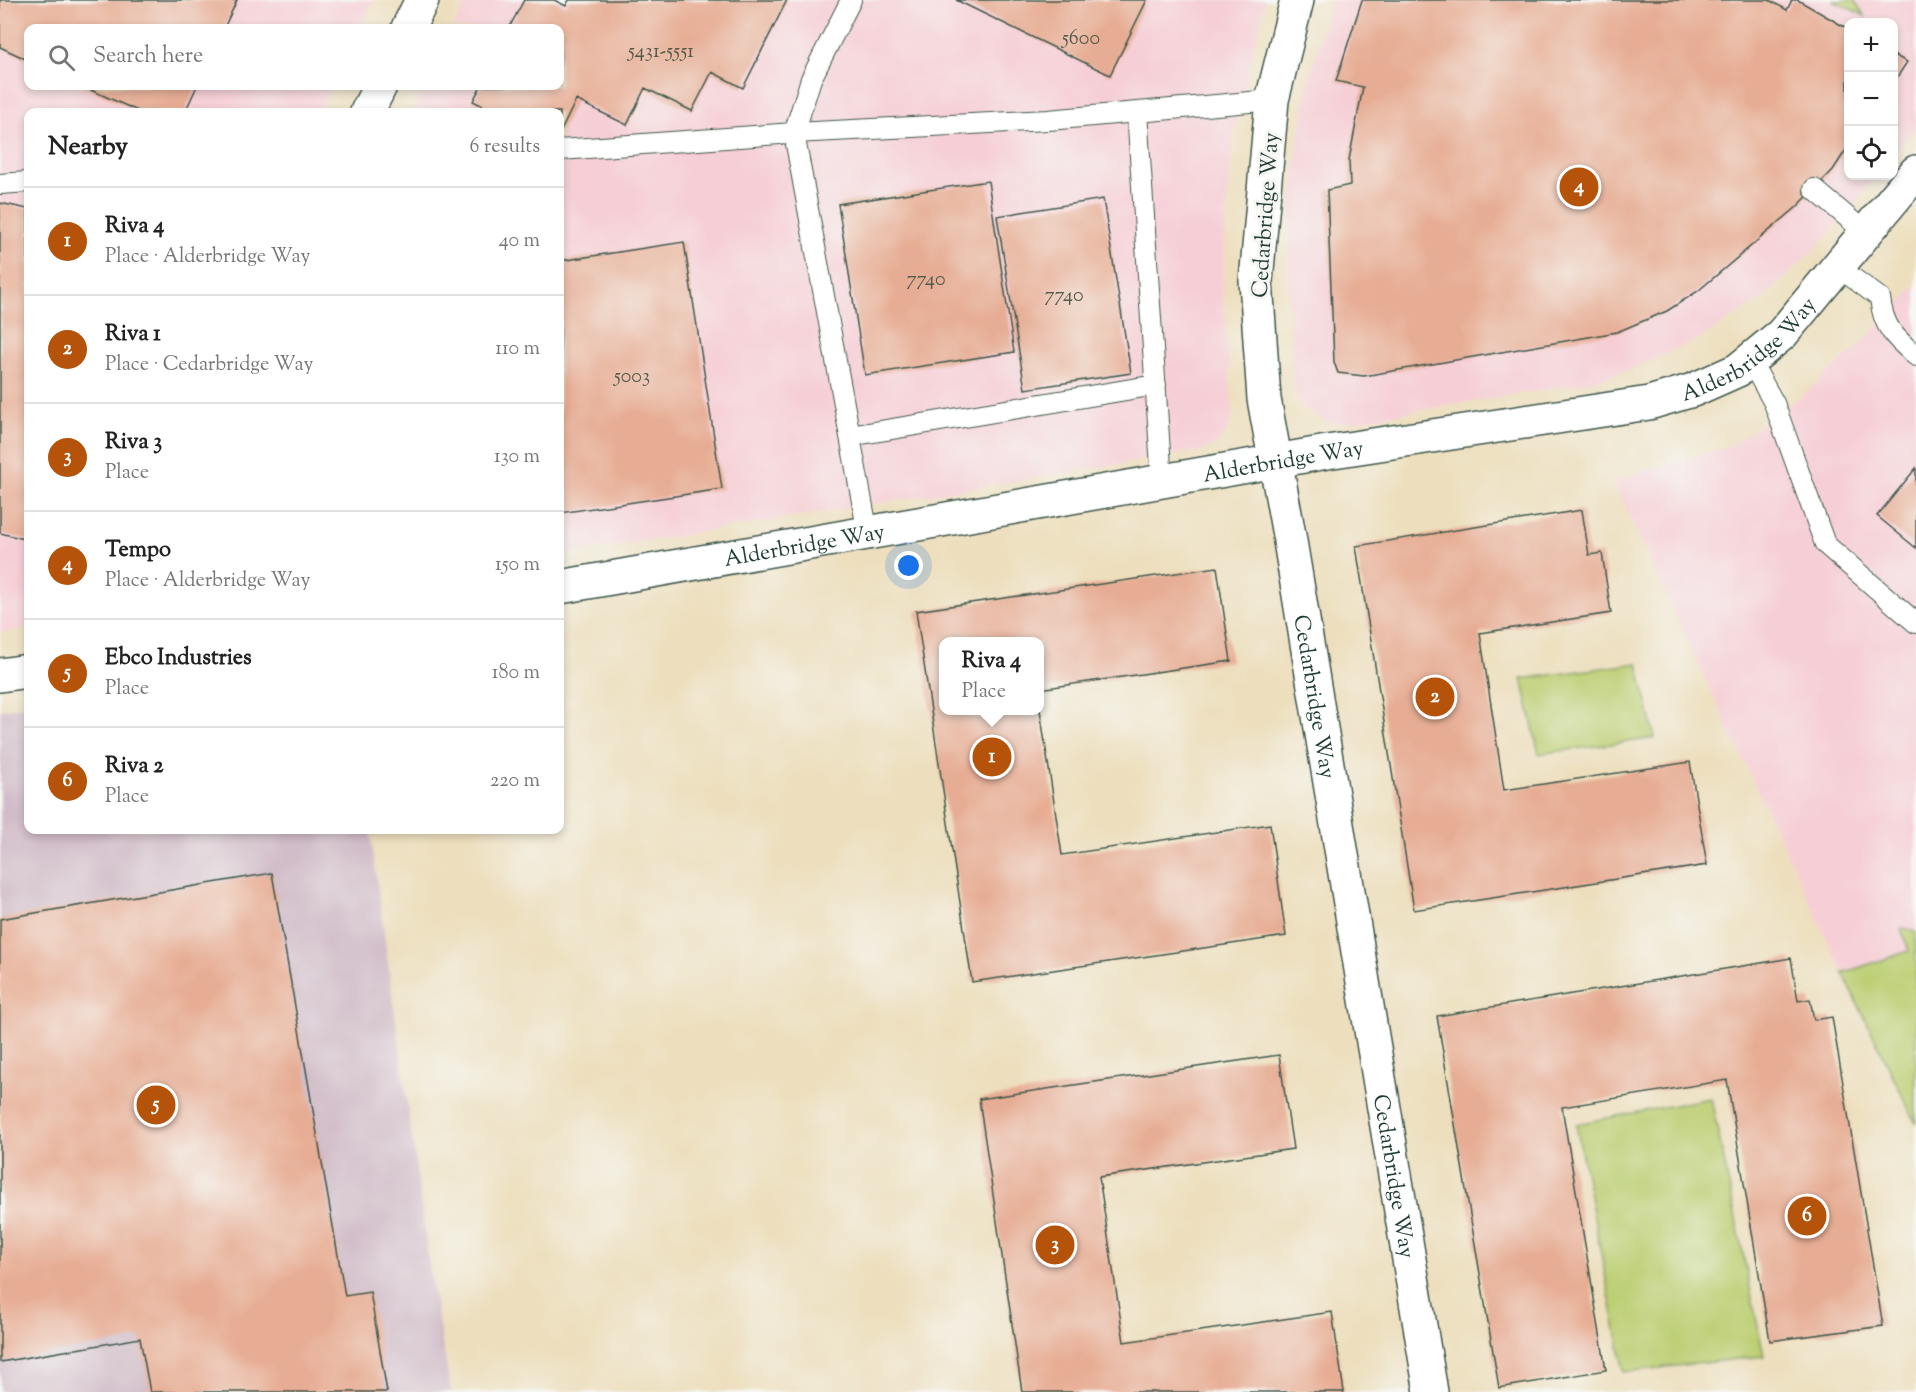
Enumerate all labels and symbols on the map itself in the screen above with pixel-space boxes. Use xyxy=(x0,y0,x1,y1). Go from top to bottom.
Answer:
house number: 5600 xyxy=(1061,25,1100,54)
house number: 5431-5551 xyxy=(627,38,694,67)
street label: Cedarbridge Way xyxy=(1245,131,1289,299)
pin: 4 xyxy=(1560,164,1598,210)
house number: 7740 xyxy=(906,266,946,295)
house number: 7740 xyxy=(1044,282,1084,311)
street label: Alderbridge Way xyxy=(1678,291,1825,412)
house number: 5003 xyxy=(613,363,650,392)
street label: Alderbridge Way xyxy=(1201,434,1366,493)
street label: Alderbridge Way xyxy=(722,517,888,577)
your location xyxy=(894,551,923,580)
street label: Cedarbridge Way xyxy=(1283,612,1342,781)
pin: 2 xyxy=(1416,674,1454,720)
pin: 1 xyxy=(972,734,1012,780)
pin: 5 xyxy=(136,1082,176,1128)
street label: Cedarbridge Way xyxy=(1363,1092,1422,1261)
pin: 6 xyxy=(1788,1194,1826,1238)
pin: 3 xyxy=(1036,1222,1074,1268)

